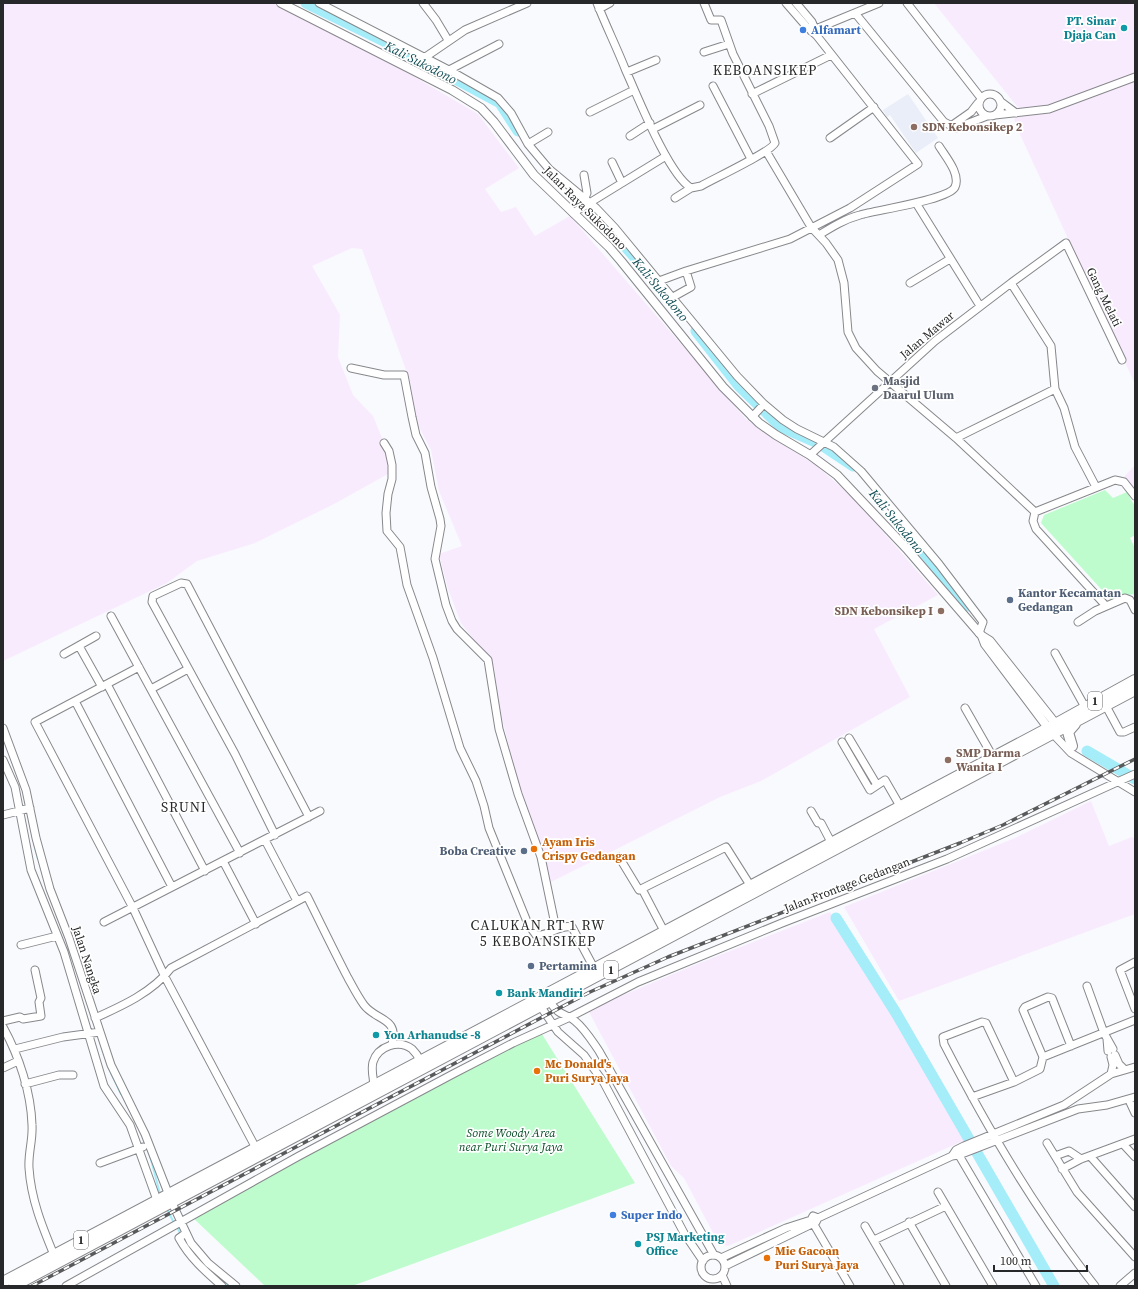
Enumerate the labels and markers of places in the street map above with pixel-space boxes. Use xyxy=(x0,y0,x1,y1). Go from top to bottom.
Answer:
place label: PT. Sinar Djaja Can xyxy=(1064,13,1117,43)
place label: Alfamart xyxy=(811,22,861,38)
marker: PT. Sinar Djaja Can xyxy=(1119,23,1129,33)
marker: Alfamart xyxy=(798,25,808,35)
place label: SDN Kebonsikep 2 xyxy=(922,119,1023,135)
marker: SDN Kebonsikep 2 xyxy=(909,122,919,132)
place label: Masjid Daarul Ulum xyxy=(883,373,954,403)
marker: Masjid Daarul Ulum xyxy=(870,383,880,393)
place label: Kantor Kecamatan Gedangan xyxy=(1018,585,1122,615)
marker: Kantor Kecamatan Gedangan xyxy=(1005,595,1015,605)
place label: SDN Kebonsikep I xyxy=(834,603,933,619)
marker: SDN Kebonsikep I xyxy=(936,606,946,616)
place label: SMP Darma Wanita I xyxy=(956,745,1021,775)
marker: SMP Darma Wanita I xyxy=(943,755,953,765)
place label: Ayam Iris Crispy Gedangan xyxy=(542,834,636,864)
place label: Boba Creative xyxy=(440,843,516,859)
marker: Ayam Iris Crispy Gedangan xyxy=(529,844,539,854)
marker: Boba Creative xyxy=(519,846,529,856)
place label: Pertamina xyxy=(539,958,598,974)
marker: Pertamina xyxy=(526,961,536,971)
place label: Bank Mandiri xyxy=(507,985,583,1001)
marker: Bank Mandiri xyxy=(494,988,504,998)
place label: Yon Arhanudse -8 xyxy=(384,1027,481,1043)
marker: Yon Arhanudse -8 xyxy=(371,1030,381,1040)
place label: Mc Donald's Puri Surya Jaya xyxy=(545,1056,630,1086)
marker: Mc Donald's Puri Surya Jaya xyxy=(532,1066,542,1076)
place label: Super Indo xyxy=(621,1207,683,1223)
marker: Super Indo xyxy=(608,1210,618,1220)
place label: PSJ Marketing Office xyxy=(646,1229,725,1259)
marker: PSJ Marketing Office xyxy=(633,1239,643,1249)
place label: Mie Gacoan Puri Surya Jaya xyxy=(775,1243,860,1273)
marker: Mie Gacoan Puri Surya Jaya xyxy=(762,1253,772,1263)

